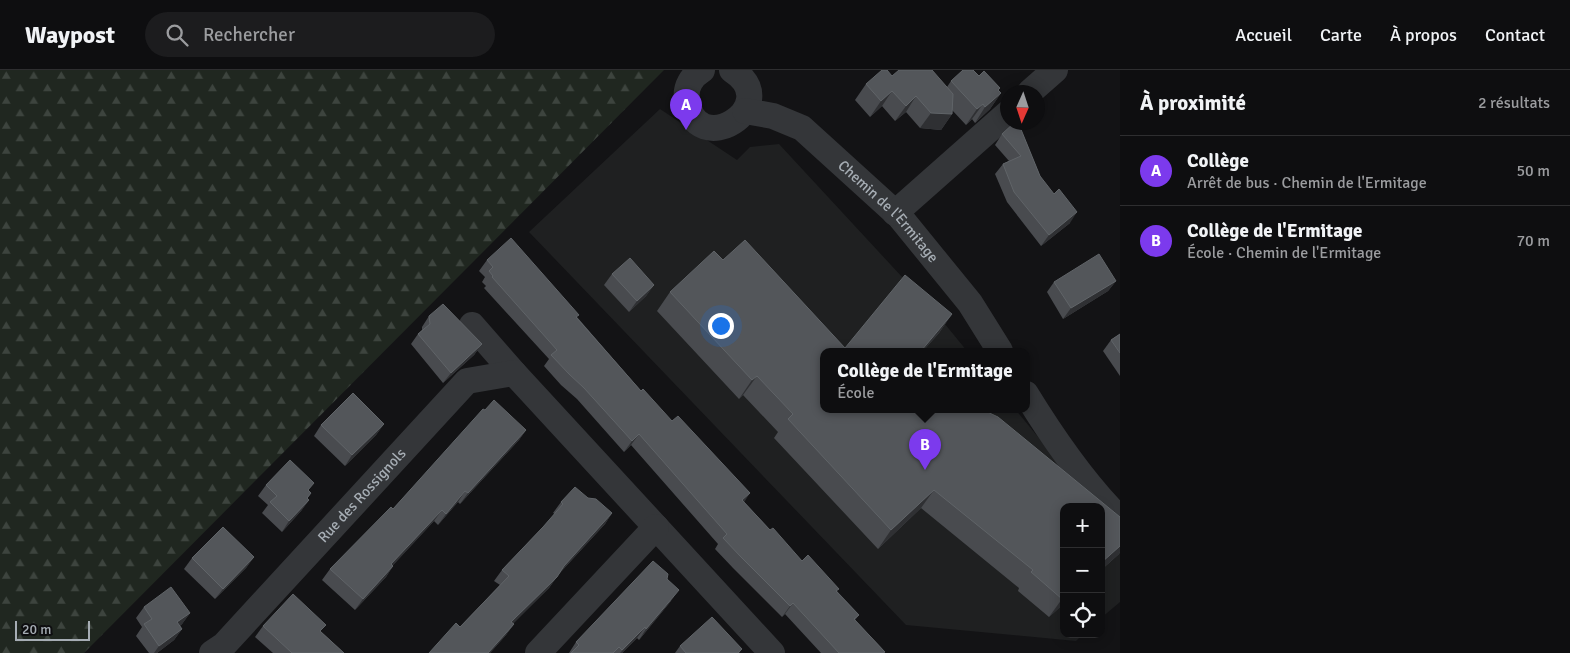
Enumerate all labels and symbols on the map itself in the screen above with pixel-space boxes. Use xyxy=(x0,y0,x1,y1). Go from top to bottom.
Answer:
north arrow xyxy=(1000,85,1045,130)
pin: A xyxy=(670,89,702,130)
street label: Chemin de l'Ermitage xyxy=(834,156,942,266)
your location xyxy=(708,313,734,339)
pin: B xyxy=(909,429,941,470)
street label: Rue des Rossignols xyxy=(314,444,410,546)
scale bar xyxy=(15,618,90,641)

